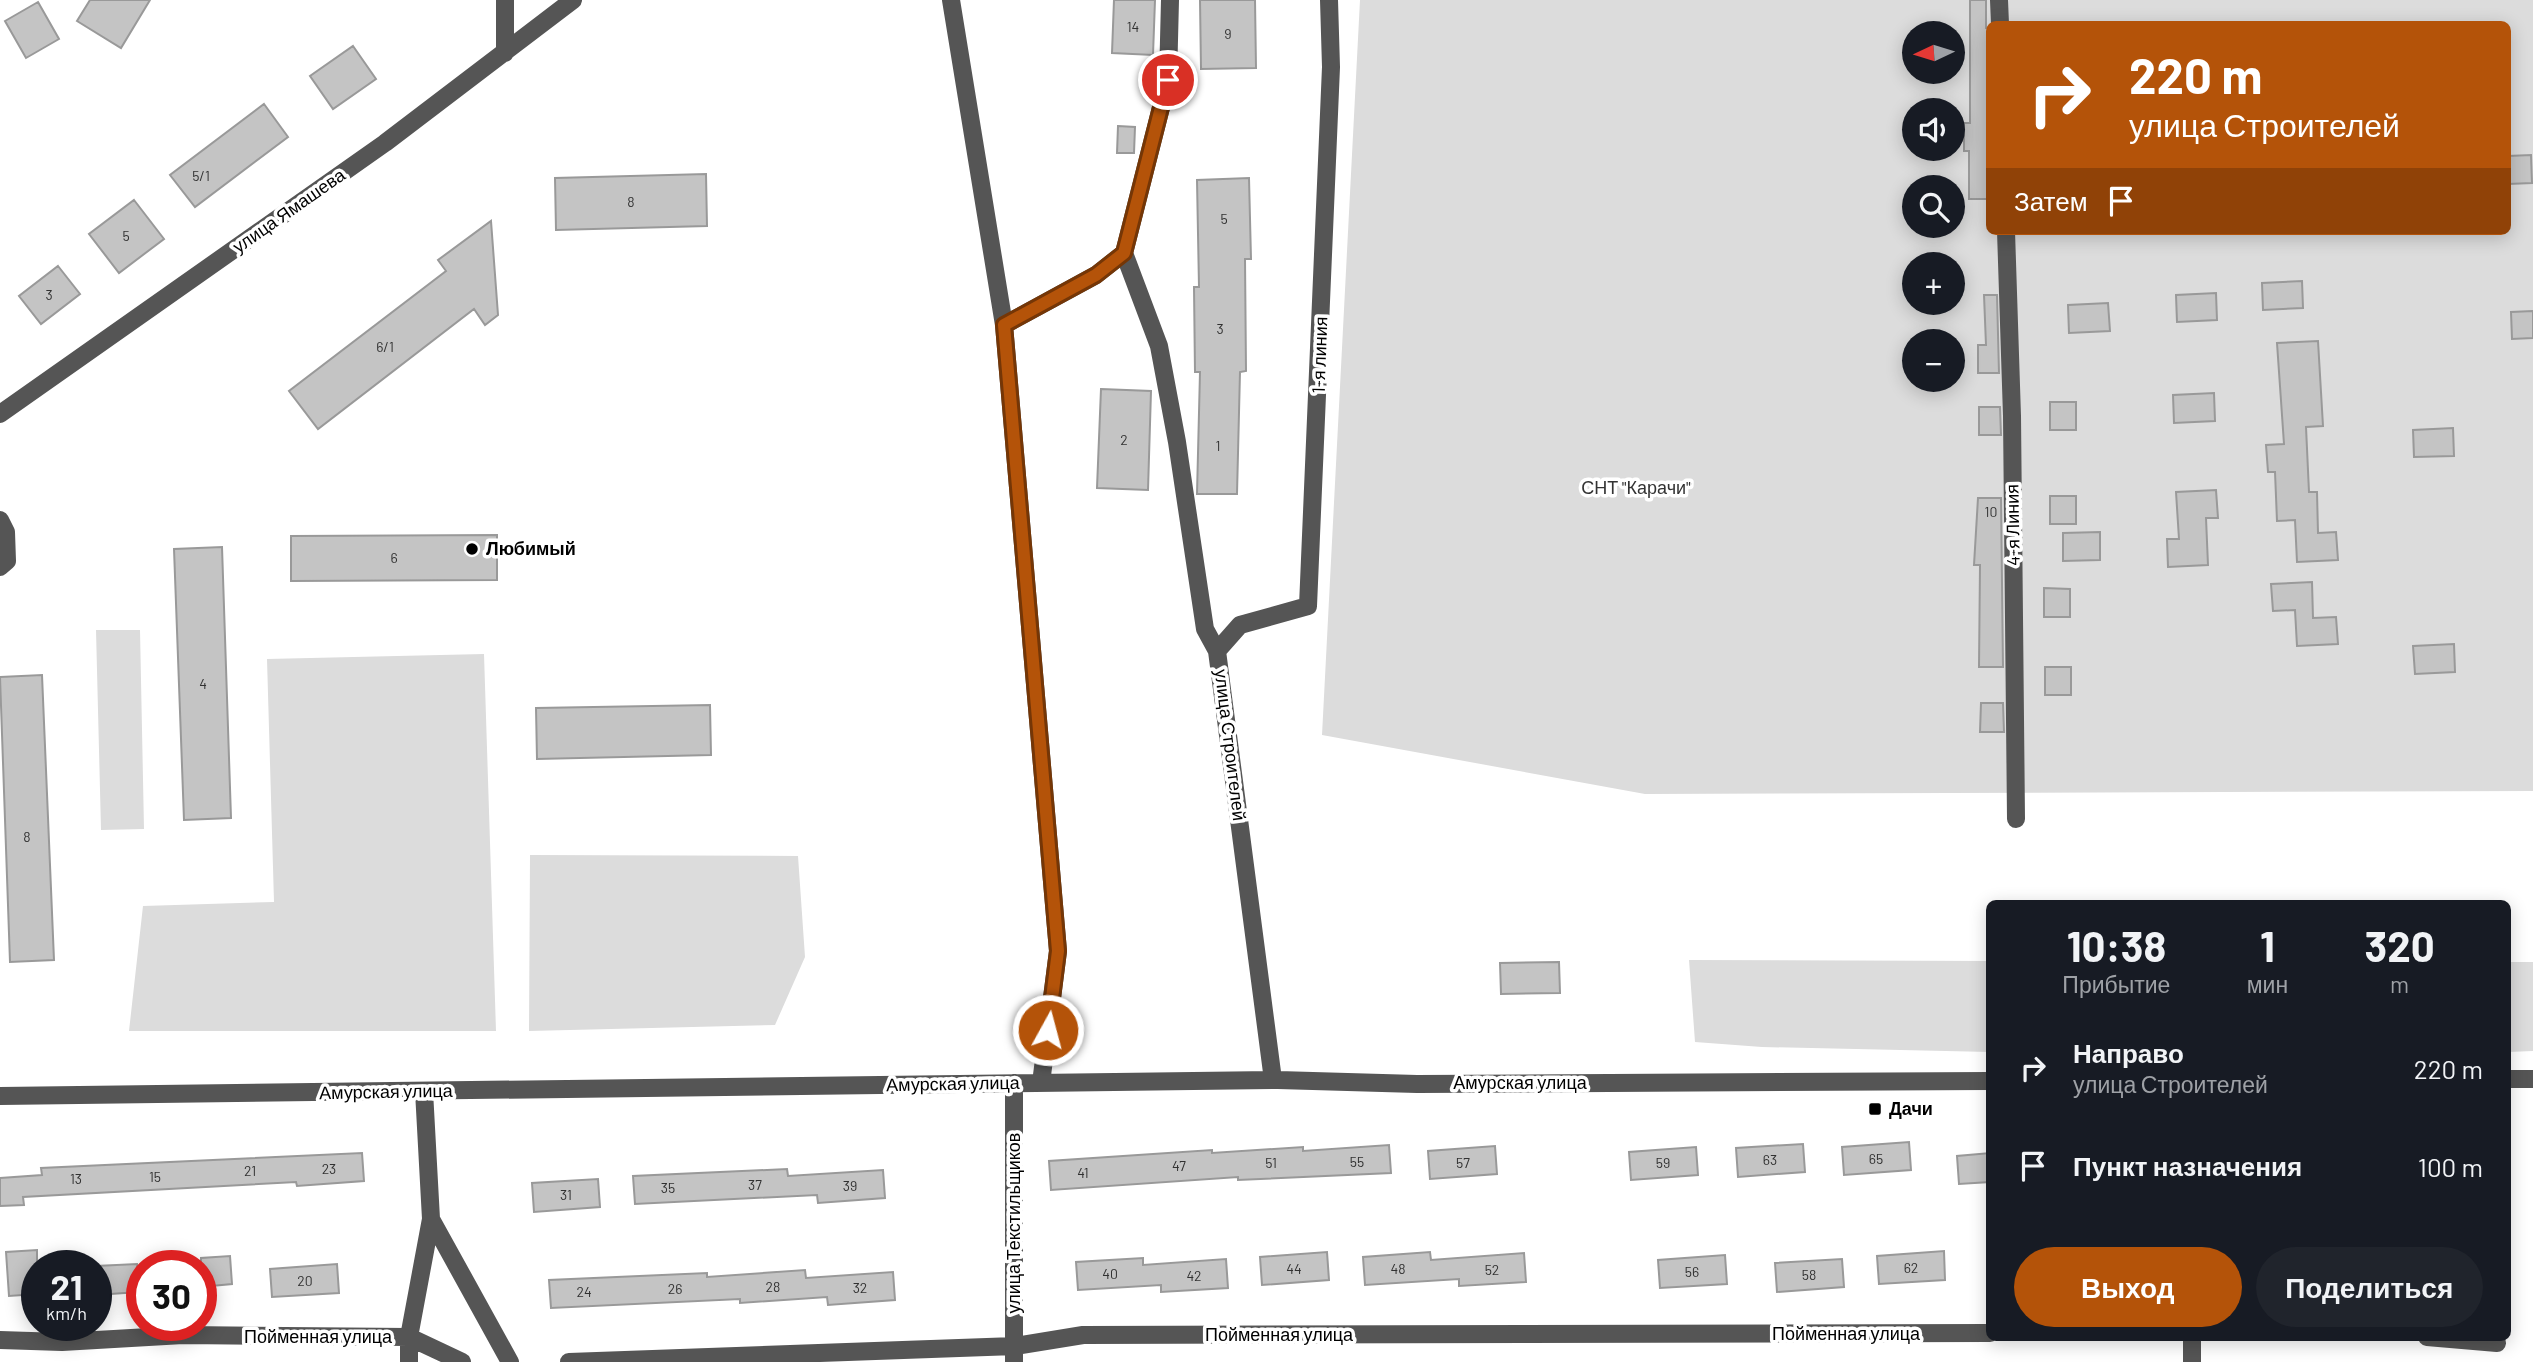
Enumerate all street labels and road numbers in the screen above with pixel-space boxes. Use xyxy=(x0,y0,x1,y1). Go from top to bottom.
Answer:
street label: улица Ямашева xyxy=(228,163,350,257)
street label: 1-я линия xyxy=(1307,316,1331,394)
street label: 4-я Линия xyxy=(2000,484,2024,566)
street label: улица Строителей xyxy=(1211,668,1251,822)
street label: Амурская улица xyxy=(886,1071,1021,1095)
street label: Амурская улица xyxy=(1453,1071,1588,1093)
street label: Амурская улица xyxy=(319,1079,454,1103)
street label: улица Текстильщиков xyxy=(1002,1133,1024,1313)
street label: Пойменная улица xyxy=(1772,1322,1921,1344)
street label: Пойменная улица xyxy=(1205,1323,1354,1345)
street label: Пойменная улица xyxy=(244,1325,393,1347)

